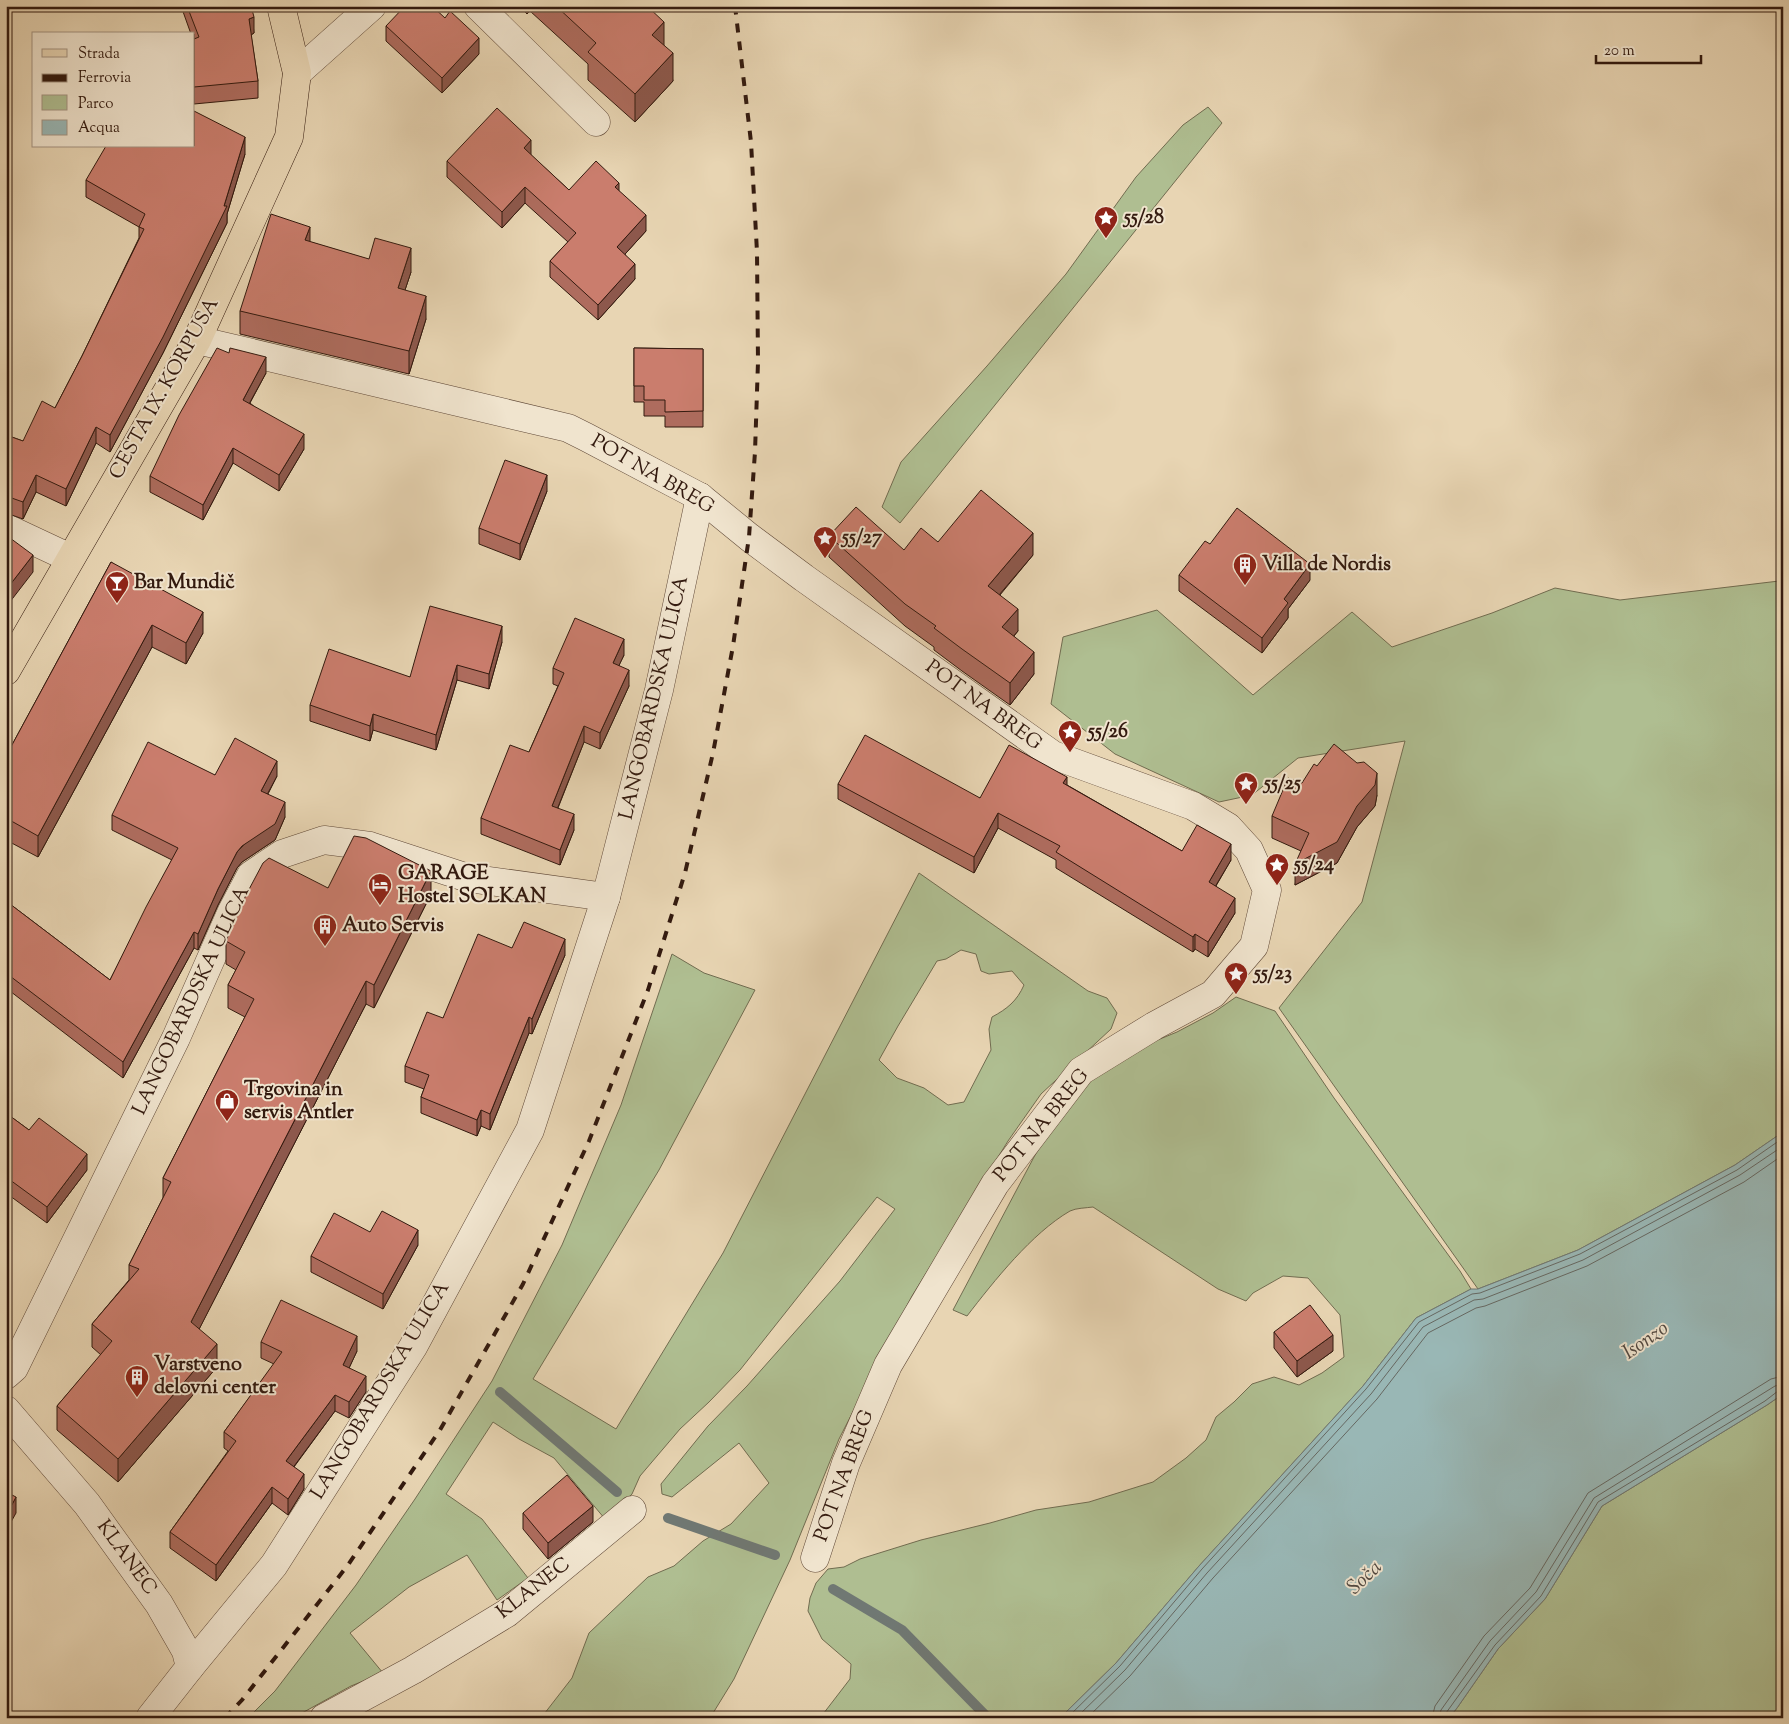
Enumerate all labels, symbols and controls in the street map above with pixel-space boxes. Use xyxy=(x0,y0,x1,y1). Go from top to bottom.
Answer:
legend xyxy=(32,32,195,148)
scale bar xyxy=(1596,32,1702,64)
text: 20 m xyxy=(1604,41,1635,62)
text: Strada xyxy=(78,44,120,65)
text: Ferrovia xyxy=(78,68,131,89)
text: Parco xyxy=(78,94,114,115)
text: Acqua xyxy=(78,118,120,139)
place label: 55/28 xyxy=(1122,204,1164,233)
place icon: 55/28 xyxy=(1093,205,1119,239)
street label: CESTA IX. KORPUSA xyxy=(103,293,227,485)
street label: POT NA BREG xyxy=(585,428,719,522)
place label: 55/27 xyxy=(840,524,883,553)
place icon: 55/27 xyxy=(812,525,838,559)
place label: Villa de Nordis xyxy=(1262,551,1391,580)
building icon: Villa de Nordis xyxy=(1232,552,1258,586)
place label: Bar Mundič xyxy=(134,569,234,598)
bar icon: Bar Mundič xyxy=(104,570,130,604)
street label: LANGOBARDSKA ULICA xyxy=(613,573,697,823)
street label: POT NA BREG xyxy=(919,654,1047,758)
place label: 55/26 xyxy=(1086,718,1128,747)
place icon: 55/26 xyxy=(1057,719,1083,753)
place label: 55/25 xyxy=(1262,770,1301,799)
place icon: 55/25 xyxy=(1233,771,1259,805)
place label: 55/24 xyxy=(1292,851,1334,880)
place icon: 55/24 xyxy=(1264,852,1290,886)
place label: GARAGE Hostel SOLKAN xyxy=(398,860,546,912)
hotel icon: GARAGE Hostel SOLKAN xyxy=(367,872,393,906)
street label: LANGOBARDSKA ULICA xyxy=(126,882,258,1120)
place label: Auto Servis xyxy=(342,912,444,941)
building icon: Auto Servis xyxy=(312,913,338,947)
place label: 55/23 xyxy=(1252,960,1292,989)
place icon: 55/23 xyxy=(1223,961,1249,995)
street label: POT NA BREG xyxy=(987,1063,1097,1189)
place label: Trgovina in servis Antler xyxy=(244,1076,354,1128)
shop icon: Trgovina in servis Antler xyxy=(214,1088,240,1122)
street label: LANGOBARDSKA ULICA xyxy=(304,1277,458,1505)
water label: Isonzo xyxy=(1617,1314,1675,1368)
place label: Varstveno delovni center xyxy=(154,1351,276,1403)
building icon: Varstveno delovni center xyxy=(124,1364,150,1398)
street label: POT NA BREG xyxy=(808,1406,882,1546)
street label: KLANEC xyxy=(89,1514,163,1602)
street label: KLANEC xyxy=(491,1551,577,1627)
water label: Soča xyxy=(1341,1554,1390,1602)

